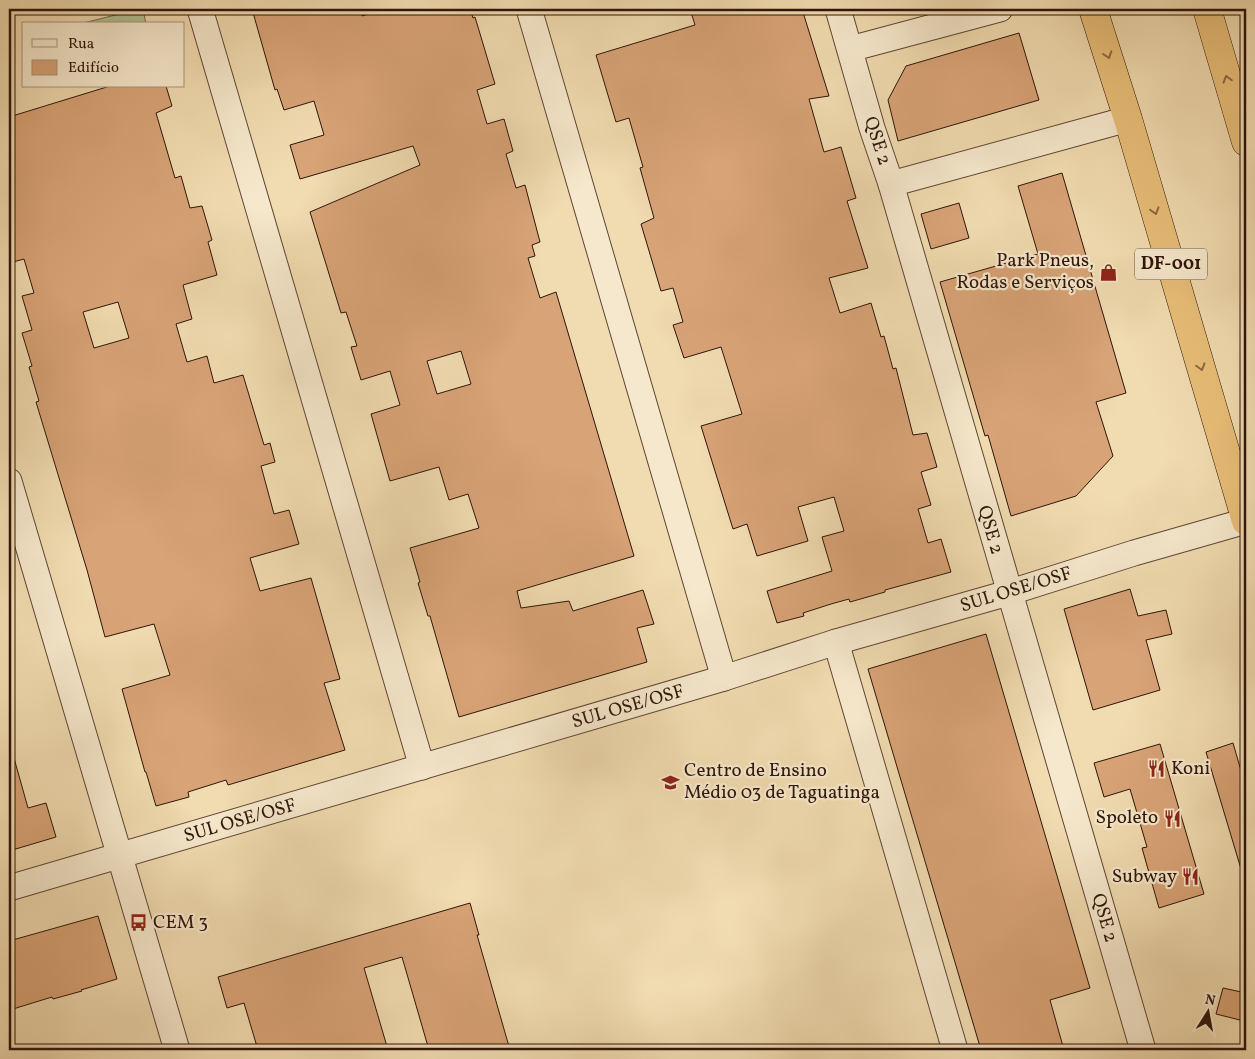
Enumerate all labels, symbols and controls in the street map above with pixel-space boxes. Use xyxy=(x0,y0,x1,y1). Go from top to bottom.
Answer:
legend xyxy=(22,22,185,88)
text: Rua xyxy=(68,34,94,55)
one-way arrow xyxy=(1102,51,1112,59)
text: Edifício xyxy=(68,58,119,79)
one-way arrow xyxy=(1223,75,1233,83)
street label: QSE 2 xyxy=(857,113,897,169)
one-way arrow xyxy=(1150,206,1160,214)
place label: Park Pneus, Rodas e Serviços xyxy=(956,248,1094,296)
road number: DF-001 xyxy=(1135,248,1207,280)
shop icon: Park Pneus, Rodas e Serviços xyxy=(1098,262,1118,282)
one-way arrow xyxy=(1195,362,1206,371)
street label: QSE 2 xyxy=(971,502,1009,558)
street label: SUL OSE/OSF xyxy=(957,561,1075,619)
street label: SUL OSE/OSF xyxy=(569,679,687,735)
place label: Koni xyxy=(1171,756,1211,782)
place label: Centro de Ensino Médio 03 de Taguatinga xyxy=(684,758,880,806)
restaurant icon: Koni xyxy=(1147,759,1167,779)
school or university icon: Centro de Ensino Médio 03 de Taguatinga xyxy=(660,772,680,792)
street label: SUL OSE/OSF xyxy=(181,793,299,849)
place label: Spoleto xyxy=(1095,805,1158,831)
restaurant icon: Spoleto xyxy=(1162,808,1182,828)
place label: Subway xyxy=(1112,864,1177,890)
restaurant icon: Subway xyxy=(1181,867,1201,887)
street label: QSE 2 xyxy=(1085,890,1123,946)
place label: CEM 3 xyxy=(153,910,208,936)
bus stop icon: CEM 3 xyxy=(129,913,149,933)
north arrow xyxy=(1182,986,1232,1036)
text: N xyxy=(1203,990,1217,1011)

